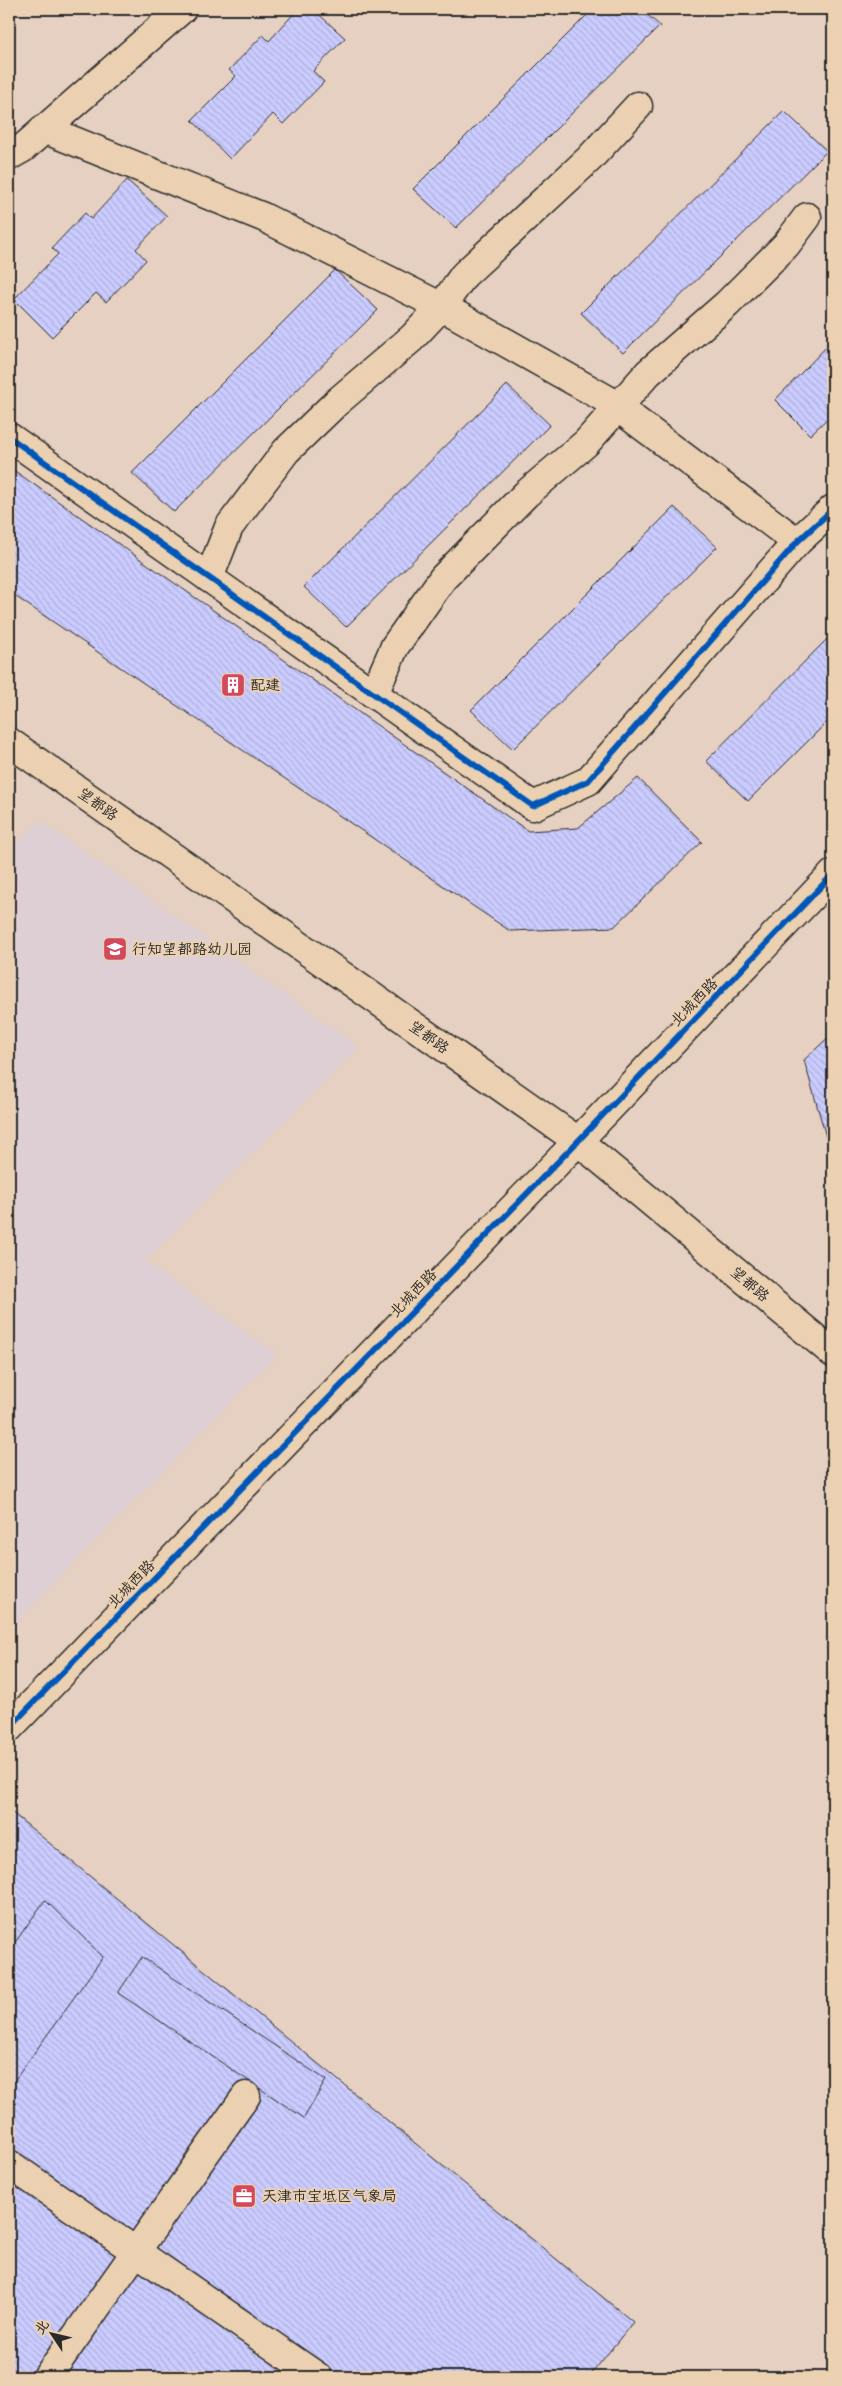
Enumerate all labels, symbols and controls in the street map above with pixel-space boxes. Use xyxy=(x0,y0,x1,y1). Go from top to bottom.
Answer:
building icon: 配建 xyxy=(220,672,246,698)
place label: 配建 xyxy=(250,676,280,694)
street label: 望都路 xyxy=(74,784,122,824)
school or university icon: 行知望都路幼儿园 xyxy=(102,936,128,962)
place label: 行知望都路幼儿园 xyxy=(132,940,252,958)
street label: 北城西路 xyxy=(667,974,721,1030)
street label: 望都路 xyxy=(405,1017,453,1057)
street label: 望都路 xyxy=(727,1263,773,1305)
street label: 北城西路 xyxy=(386,1265,440,1321)
street label: 北城西路 xyxy=(104,1556,158,1612)
office icon: 天津市宝坻区气象局 xyxy=(231,2183,257,2209)
place label: 天津市宝坻区气象局 xyxy=(262,2187,397,2205)
north arrow xyxy=(28,2308,78,2358)
text: 北 xyxy=(31,2316,53,2337)

